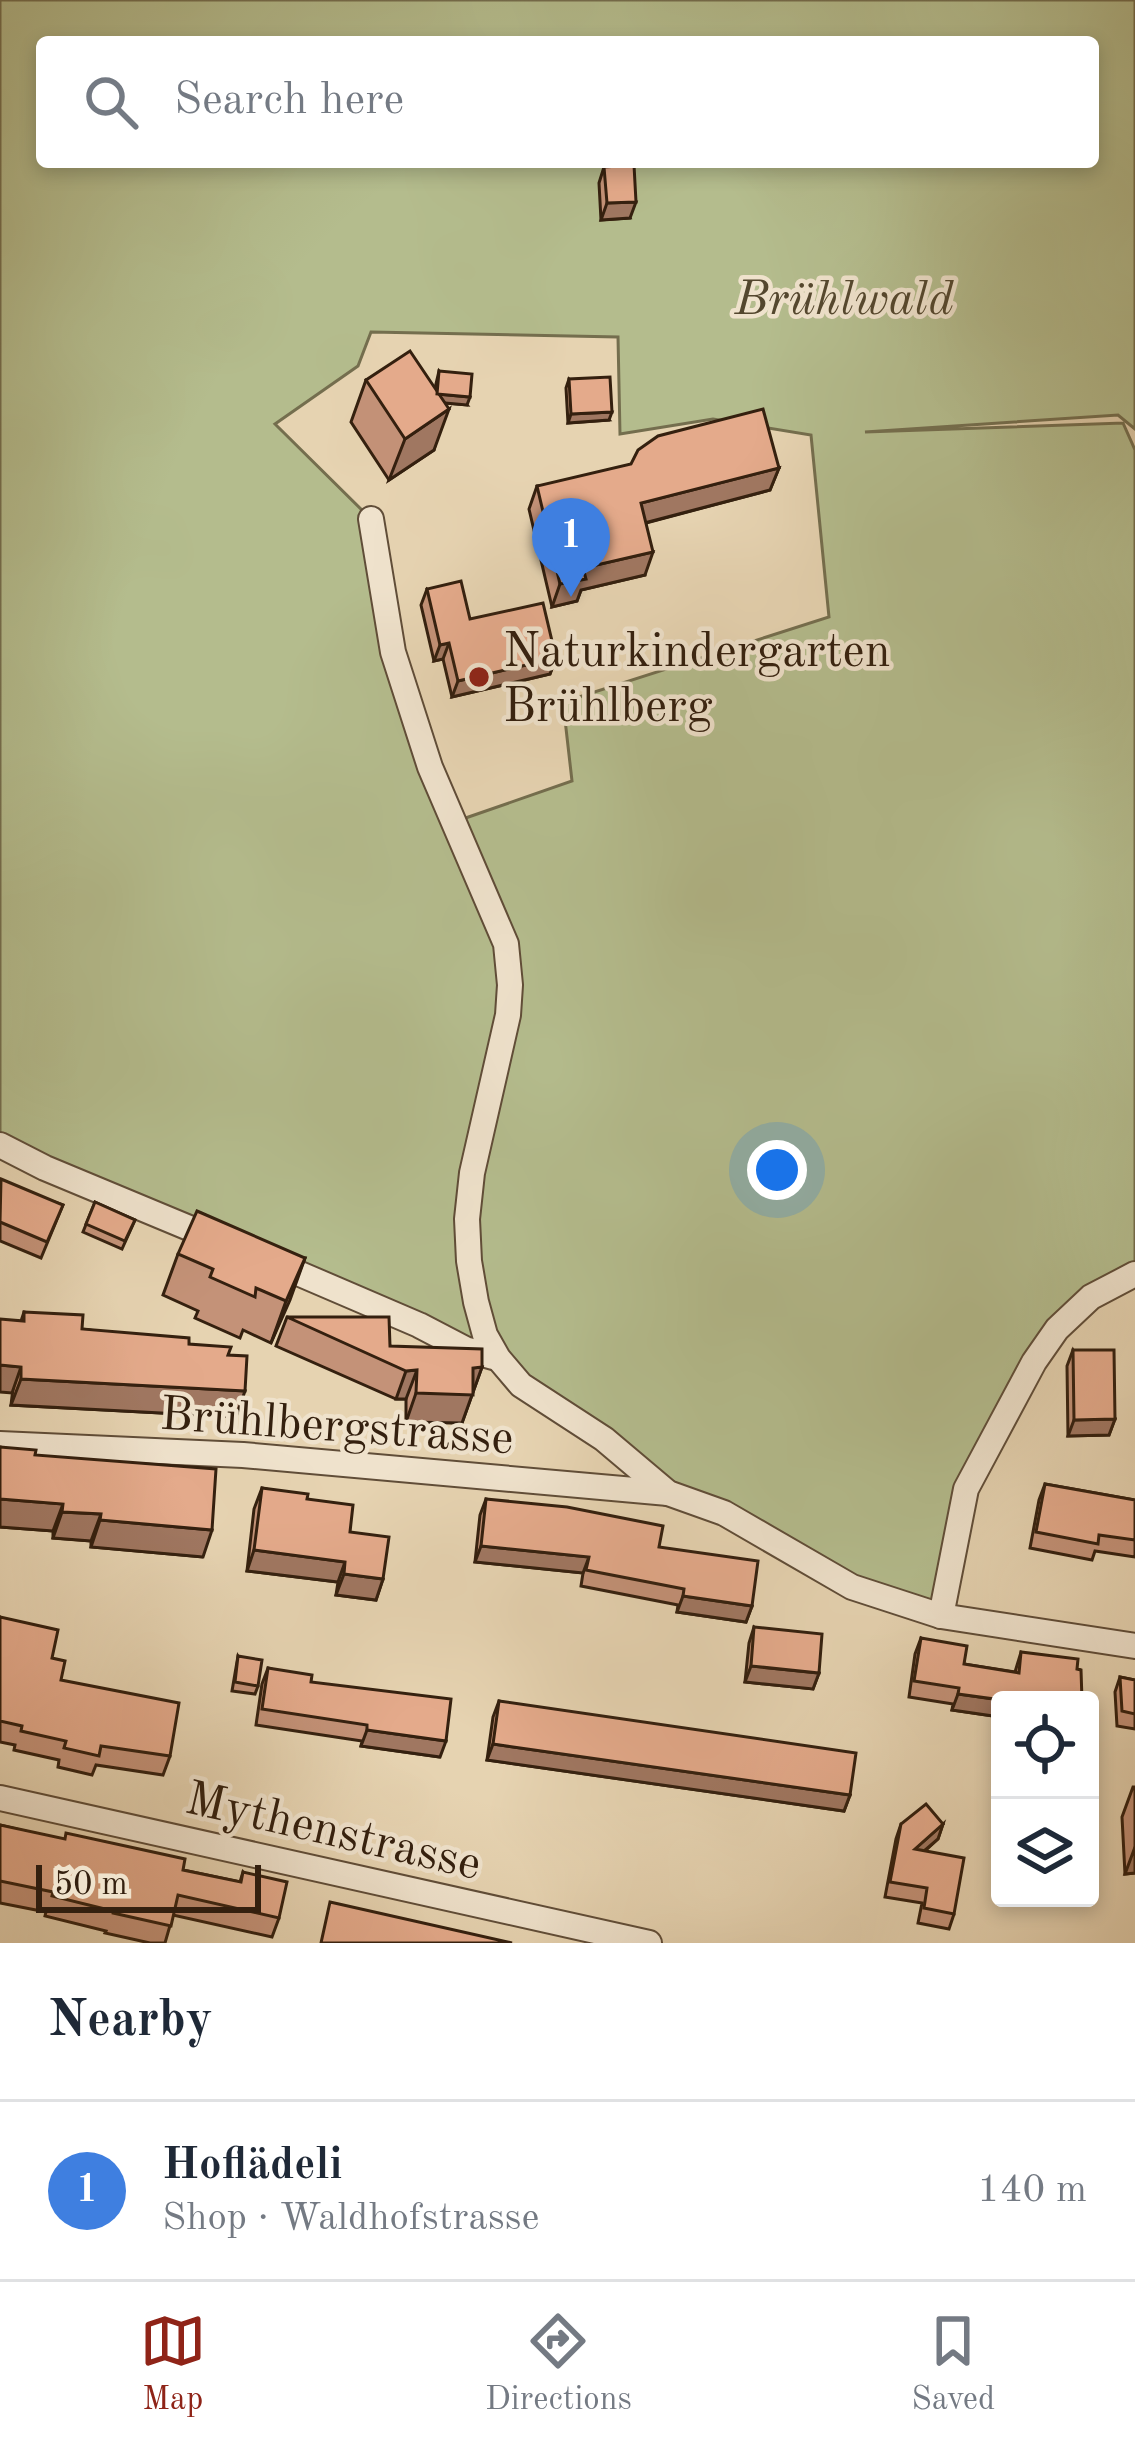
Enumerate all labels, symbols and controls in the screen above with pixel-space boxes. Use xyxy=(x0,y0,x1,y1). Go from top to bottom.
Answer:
search box xyxy=(36,36,1099,168)
icon: search xyxy=(78,69,144,135)
text: Search here xyxy=(174,79,404,124)
park label: Brühlwald xyxy=(733,277,954,325)
pin: 1 xyxy=(532,498,610,597)
place label: Naturkindergarten Brühlberg xyxy=(503,629,891,732)
marker: Naturkindergarten Brühlberg xyxy=(466,664,492,690)
your location xyxy=(747,1140,807,1200)
street label: Brühlbergstrasse xyxy=(158,1392,515,1464)
map controls xyxy=(991,1691,1099,1907)
button: locate xyxy=(991,1691,1099,1799)
street label: Mythenstrasse xyxy=(181,1776,485,1890)
button: layers xyxy=(991,1799,1099,1907)
scale bar xyxy=(36,1859,261,1912)
text: 50 m xyxy=(54,1869,128,1902)
text: Nearby xyxy=(48,1996,213,2047)
text: Hoflädeli xyxy=(162,2144,343,2189)
text: 1 xyxy=(76,2171,98,2210)
text: 140 m xyxy=(977,2171,1087,2210)
text: Shop · Waldhofstrasse xyxy=(162,2199,539,2238)
tab: Map xyxy=(140,2308,206,2421)
tab: Directions xyxy=(485,2308,632,2421)
tab: Saved xyxy=(911,2308,995,2421)

